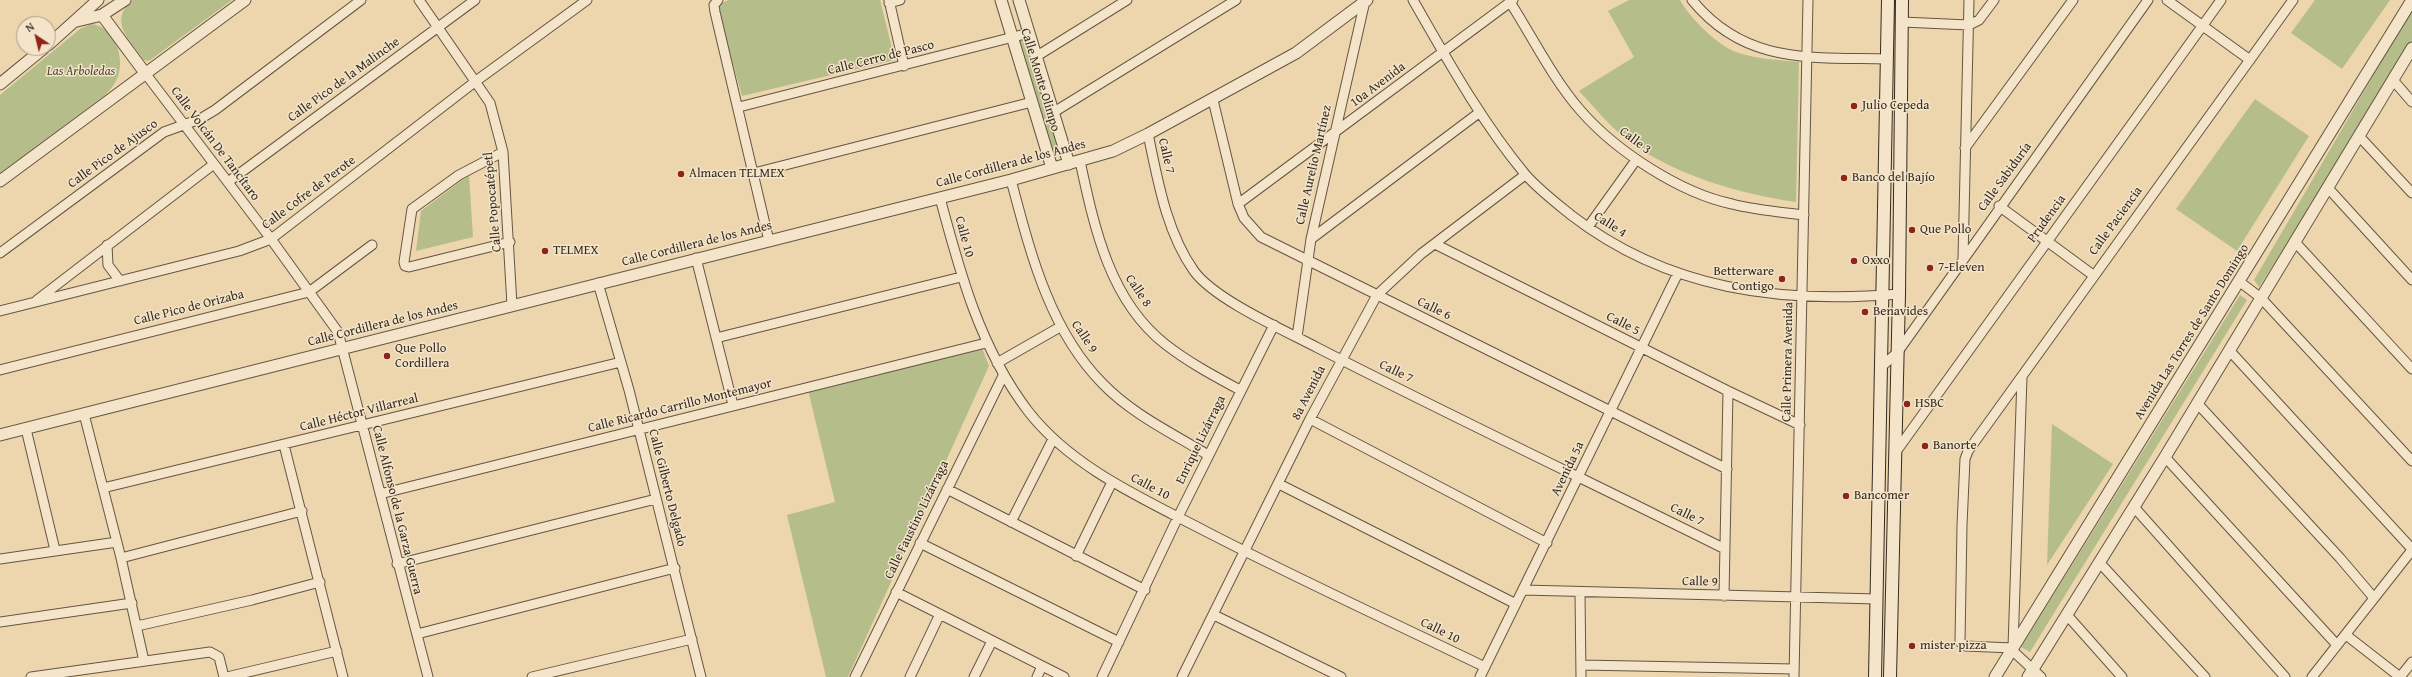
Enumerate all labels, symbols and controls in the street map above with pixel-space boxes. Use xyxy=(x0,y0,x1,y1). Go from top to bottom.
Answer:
north arrow xyxy=(16,16,56,56)
text: N xyxy=(22,18,37,36)
street label: Calle Monte Olimpo xyxy=(1017,27,1063,133)
street label: Calle Pico de la Malinche xyxy=(285,34,403,126)
street label: Calle Cerro de Pasco xyxy=(826,37,936,79)
street label: 10a Avenida xyxy=(1347,59,1409,111)
park label: Las Arboledas xyxy=(47,64,115,80)
street label: Calle Volcán De Tancítaro xyxy=(167,84,263,204)
place label: Julio Cepeda xyxy=(1862,98,1929,114)
marker: Julio Cepeda xyxy=(1849,101,1859,111)
street label: Calle Aurelio Martínez xyxy=(1293,104,1335,226)
street label: Calle Pico de Ajusco xyxy=(65,116,161,192)
street label: Calle 3 xyxy=(1616,124,1654,158)
street label: Calle Cordillera de los Andes xyxy=(935,137,1087,191)
street label: Calle 7 xyxy=(1154,137,1178,175)
street label: Calle Sabiduría xyxy=(1975,139,2035,215)
street label: Calle Popocatépetl xyxy=(481,151,505,253)
street label: Calle Cofre de Perote xyxy=(259,153,359,233)
place label: Almacen TELMEX xyxy=(689,166,785,182)
marker: Almacen TELMEX xyxy=(676,169,686,179)
place label: Banco del Bajío xyxy=(1852,170,1935,186)
marker: Banco del Bajío xyxy=(1839,173,1849,183)
street label: Calle Paciencia xyxy=(2086,184,2146,258)
street label: Prudencia xyxy=(2024,192,2070,246)
street label: Calle 4 xyxy=(1591,209,1629,241)
street label: Calle 10 xyxy=(951,215,977,259)
street label: Calle Cordillera de los Andes xyxy=(620,218,774,270)
place label: Que Pollo xyxy=(1920,222,1971,238)
marker: Que Pollo xyxy=(1907,225,1917,235)
street label: Avenida Las Torres de Santo Domingo xyxy=(2131,241,2253,423)
place label: TELMEX xyxy=(553,243,598,259)
marker: TELMEX xyxy=(540,246,550,256)
place label: Oxxo xyxy=(1862,253,1890,269)
marker: Oxxo xyxy=(1849,256,1859,266)
place label: 7-Eleven xyxy=(1938,260,1985,276)
marker: 7-Eleven xyxy=(1925,263,1935,273)
place label: Betterware Contigo xyxy=(1713,264,1774,295)
street label: Calle 8 xyxy=(1122,272,1154,310)
marker: Betterware Contigo xyxy=(1777,274,1787,284)
street label: Calle Pico de Orizaba xyxy=(132,287,246,329)
street label: Calle 6 xyxy=(1415,294,1453,324)
street label: Calle Cordillera de los Andes xyxy=(306,298,460,350)
street label: Calle Primera Avenida xyxy=(1779,302,1797,422)
place label: Benavides xyxy=(1873,304,1928,320)
marker: Benavides xyxy=(1860,307,1870,317)
street label: Calle 5 xyxy=(1604,309,1642,339)
street label: Calle 9 xyxy=(1068,318,1100,356)
place label: Que Pollo Cordillera xyxy=(395,341,449,372)
marker: Que Pollo Cordillera xyxy=(382,351,392,361)
street label: Calle 7 xyxy=(1377,357,1415,387)
street label: 8a Avenida xyxy=(1289,363,1329,423)
street label: Calle Ricardo Carrillo Montemayor xyxy=(587,376,773,436)
street label: Calle Héctor Villarreal xyxy=(298,391,420,435)
street label: Enrique Lizárraga xyxy=(1173,393,1229,487)
place label: HSBC xyxy=(1915,396,1944,412)
marker: HSBC xyxy=(1902,399,1912,409)
street label: Calle Alfonso de la Garza Guerra xyxy=(368,424,426,596)
street label: Calle Gilberto Delgado xyxy=(645,428,689,548)
place label: Banorte xyxy=(1933,438,1976,454)
street label: Avenida 5a xyxy=(1548,439,1588,499)
marker: Banorte xyxy=(1920,441,1930,451)
street label: Calle Faustino Lizárraga xyxy=(882,458,952,582)
street label: Calle 10 xyxy=(1128,470,1172,504)
place label: Bancomer xyxy=(1854,488,1909,504)
marker: Bancomer xyxy=(1841,491,1851,501)
street label: Calle 7 xyxy=(1668,500,1706,530)
street label: Calle 9 xyxy=(1682,574,1718,590)
street label: Calle 10 xyxy=(1418,615,1462,647)
place label: mister pizza xyxy=(1920,638,1987,654)
marker: mister pizza xyxy=(1907,641,1917,651)

